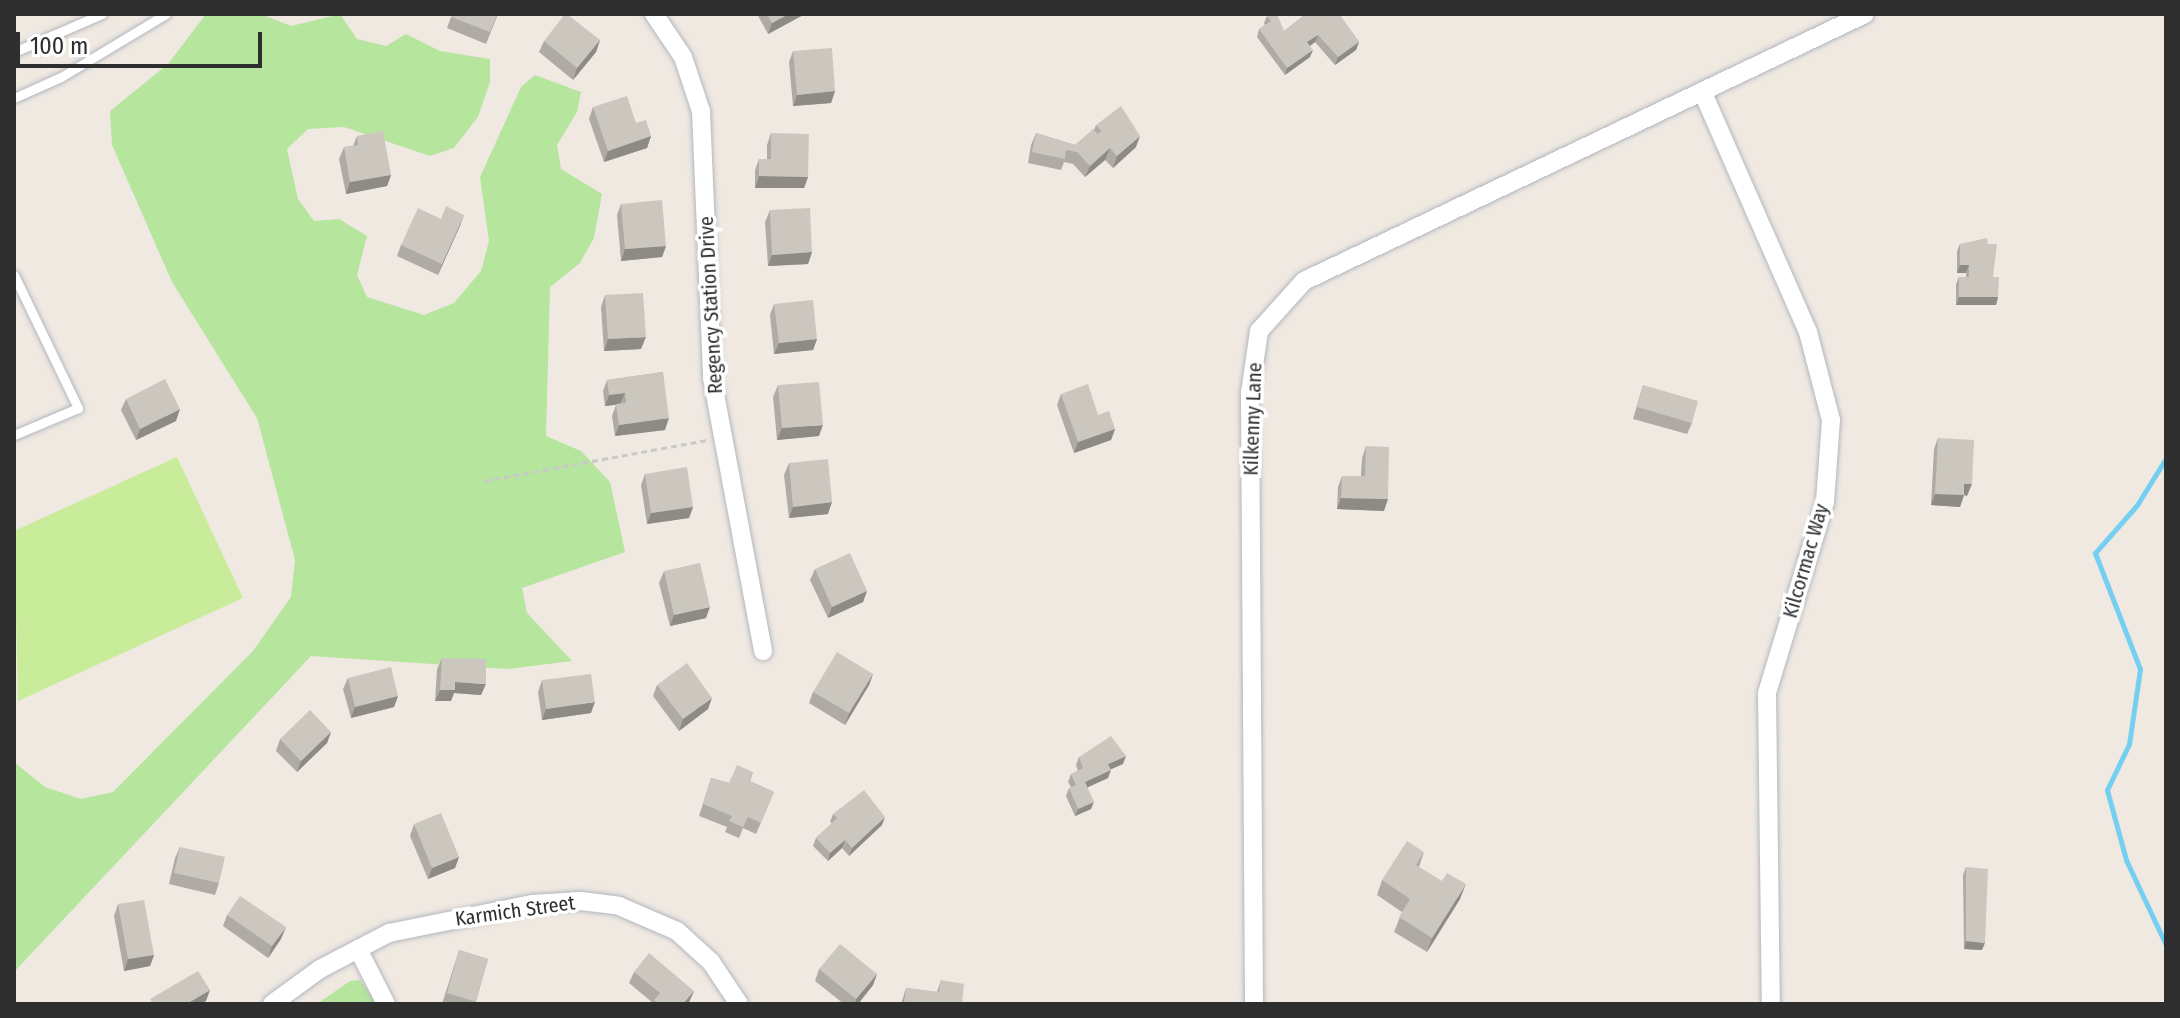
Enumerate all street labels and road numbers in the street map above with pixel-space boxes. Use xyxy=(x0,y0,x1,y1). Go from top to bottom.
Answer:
street label: Regency Station Drive xyxy=(694,216,728,394)
street label: Kilkenny Lane xyxy=(1239,362,1267,476)
street label: Kilcormac Way xyxy=(1778,501,1834,621)
street label: Karmich Street xyxy=(454,891,576,931)

